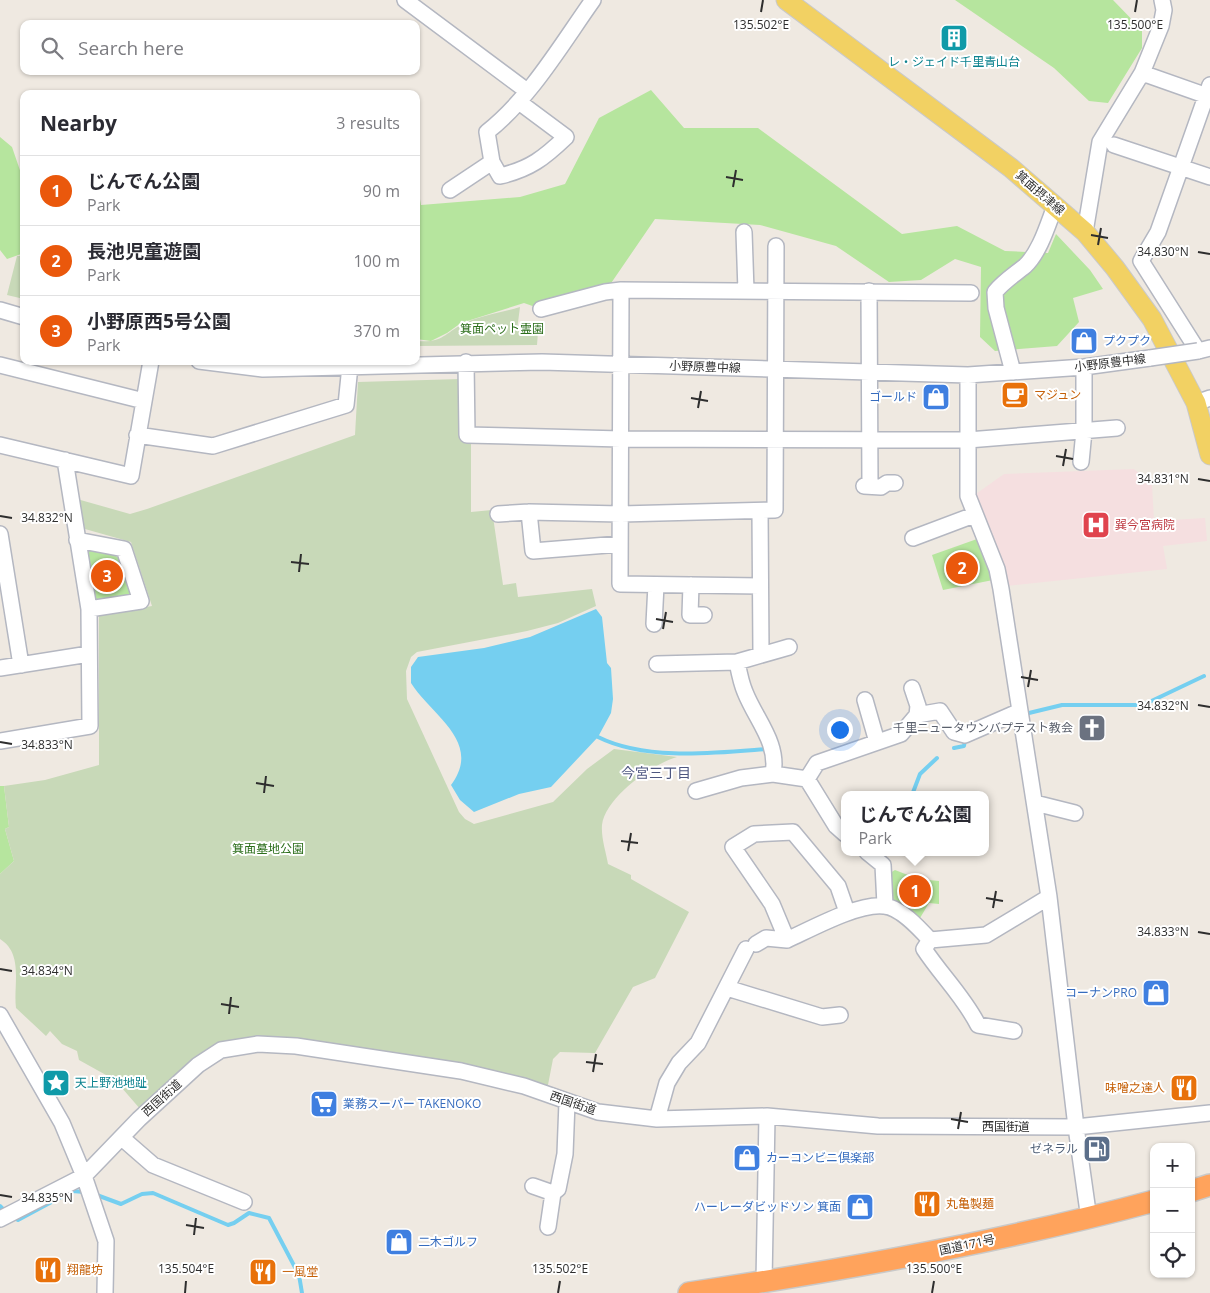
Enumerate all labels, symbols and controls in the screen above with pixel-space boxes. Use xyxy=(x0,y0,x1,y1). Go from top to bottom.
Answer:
text: 135.502°E xyxy=(733,16,789,33)
text: 135.500°E xyxy=(1107,16,1163,33)
search box xyxy=(20,20,420,75)
building icon: レ・ジェイド千里青山台 xyxy=(939,23,969,53)
icon: search xyxy=(38,34,66,62)
text: Search here xyxy=(78,35,184,61)
place label: レ・ジェイド千里青山台 xyxy=(888,53,1020,70)
text: Nearby xyxy=(40,109,117,137)
text: 3 results xyxy=(336,112,400,134)
street label: 箕面摂津線 xyxy=(1012,167,1069,219)
text: じんでん公園 xyxy=(87,168,200,194)
text: 1 xyxy=(51,180,61,202)
text: 90 m xyxy=(363,180,400,202)
text: Park xyxy=(87,194,120,216)
text: 長池児童遊園 xyxy=(87,238,201,264)
text: 34.830°N xyxy=(1137,243,1189,260)
text: 2 xyxy=(51,250,61,272)
text: 100 m xyxy=(354,250,400,272)
text: Park xyxy=(87,264,120,286)
text: 小野原西5号公園 xyxy=(87,308,231,334)
text: 3 xyxy=(51,320,61,342)
text: 370 m xyxy=(354,320,400,342)
park label: 箕面ペット霊園 xyxy=(460,320,544,337)
shop icon: プクプク xyxy=(1069,326,1099,356)
place label: プクプク xyxy=(1103,332,1151,349)
text: Park xyxy=(87,334,120,356)
street label: 小野原豊中線 xyxy=(1073,350,1147,375)
street label: 小野原豊中線 xyxy=(669,357,741,376)
cafe icon: マジュン xyxy=(1000,380,1030,410)
shop icon: ゴールド xyxy=(921,382,951,412)
place label: マジュン xyxy=(1034,386,1081,403)
place label: ゴールド xyxy=(869,388,917,405)
text: 34.831°N xyxy=(1137,470,1189,487)
text: 34.832°N xyxy=(21,509,73,526)
hospital icon: 巽今宮病院 xyxy=(1081,510,1111,540)
place label: 巽今宮病院 xyxy=(1115,516,1175,533)
pin: 2 xyxy=(946,549,978,587)
pin: 3 xyxy=(91,557,123,595)
text: 34.832°N xyxy=(1137,697,1189,714)
church icon: 千里ニュータウンバプテスト教会 xyxy=(1077,713,1107,743)
your location xyxy=(827,717,853,743)
place label: 千里ニュータウンバプテスト教会 xyxy=(893,719,1073,736)
text: 34.833°N xyxy=(21,736,73,753)
district label: 今宮三丁目 xyxy=(621,763,691,782)
popup xyxy=(841,791,989,856)
text: じんでん公園 xyxy=(858,801,972,827)
text: Park xyxy=(858,827,892,849)
park label: 箕面墓地公園 xyxy=(232,840,304,857)
pin: 1 xyxy=(899,872,931,910)
text: 34.833°N xyxy=(1137,923,1189,940)
text: 34.834°N xyxy=(21,962,73,979)
shop icon: コーナンPRO xyxy=(1141,978,1171,1008)
place label: コーナンPRO xyxy=(1065,984,1137,1001)
place icon: 天上野池地趾 xyxy=(41,1068,71,1098)
restaurant icon: 味噌之達人 xyxy=(1169,1073,1199,1103)
place label: 天上野池地趾 xyxy=(75,1074,147,1091)
street label: 西国街道 xyxy=(138,1075,185,1120)
place label: 味噌之達人 xyxy=(1105,1079,1165,1096)
street label: 西国街道 xyxy=(548,1087,599,1118)
supermarket icon: 業務スーパー TAKENOKO xyxy=(309,1089,339,1119)
place label: 業務スーパー TAKENOKO xyxy=(343,1095,481,1112)
street label: 西国街道 xyxy=(982,1118,1030,1135)
fuel station icon: ゼネラル xyxy=(1082,1134,1112,1164)
place label: ゼネラル xyxy=(1030,1140,1078,1157)
shop icon: カーコンビニ倶楽部 xyxy=(732,1143,762,1173)
map controls xyxy=(1150,1143,1195,1278)
button: + xyxy=(1150,1143,1195,1188)
place label: カーコンビニ倶楽部 xyxy=(766,1149,874,1166)
button: − xyxy=(1150,1188,1195,1233)
text: 34.835°N xyxy=(21,1189,73,1206)
restaurant icon: 丸亀製麺 xyxy=(912,1189,942,1219)
shop icon: ハーレーダビッドソン 箕面 xyxy=(845,1192,875,1222)
place label: 丸亀製麺 xyxy=(946,1195,994,1212)
place label: ハーレーダビッドソン 箕面 xyxy=(694,1198,841,1215)
shop icon: 二木ゴルフ xyxy=(384,1227,414,1257)
street label: 国道171号 xyxy=(937,1230,996,1259)
place label: 二木ゴルフ xyxy=(418,1233,478,1250)
button: locate xyxy=(1150,1233,1195,1278)
restaurant icon: 翔龍坊 xyxy=(33,1255,63,1285)
restaurant icon: 一風堂 xyxy=(248,1257,278,1287)
text: 135.504°E xyxy=(158,1260,214,1277)
text: 135.502°E xyxy=(532,1260,588,1277)
text: 135.500°E xyxy=(906,1260,962,1277)
place label: 翔龍坊 xyxy=(67,1261,103,1278)
place label: 一風堂 xyxy=(282,1263,318,1280)

